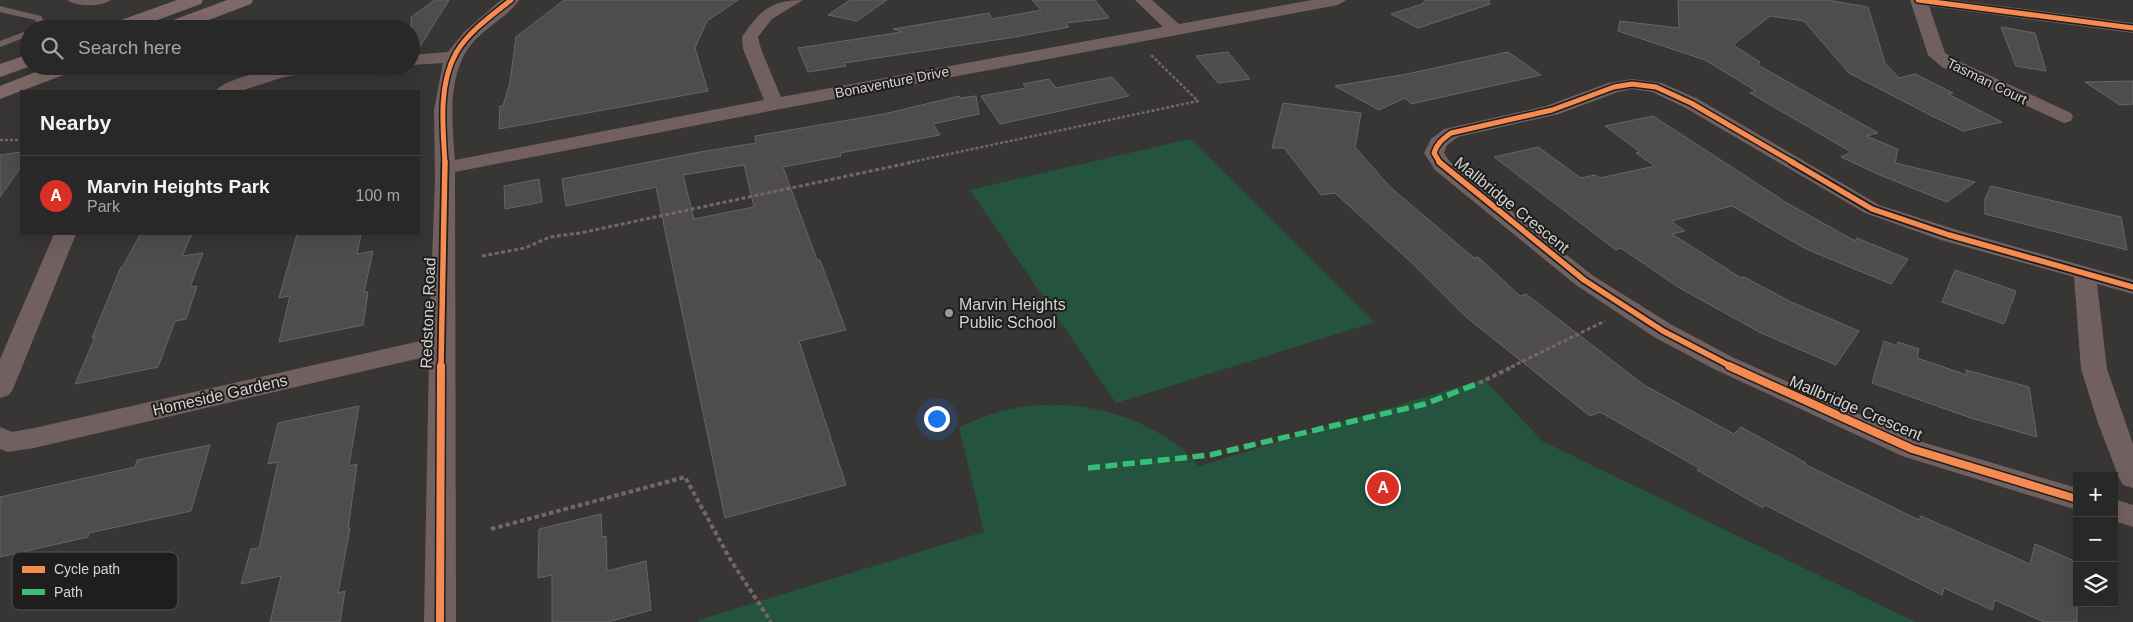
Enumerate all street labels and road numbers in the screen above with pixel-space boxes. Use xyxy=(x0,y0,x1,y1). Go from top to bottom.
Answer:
street label: Tasman Court xyxy=(1944,55,2030,107)
street label: Bonaventure Drive xyxy=(834,63,951,101)
street label: Mallbridge Crescent xyxy=(1451,154,1573,257)
street label: Redstone Road xyxy=(418,257,438,369)
street label: Homeside Gardens xyxy=(151,371,289,419)
street label: Mallbridge Crescent xyxy=(1787,372,1925,444)

